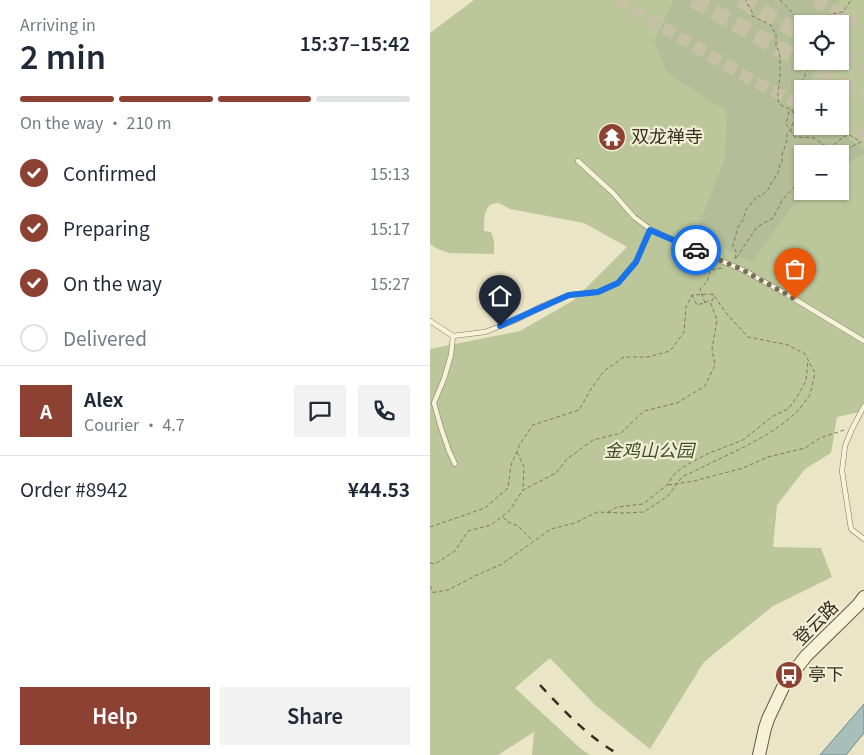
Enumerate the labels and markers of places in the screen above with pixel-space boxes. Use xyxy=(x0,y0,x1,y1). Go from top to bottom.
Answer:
temple icon: 双龙禅寺 xyxy=(597,122,627,152)
place label: 双龙禅寺 xyxy=(631,122,703,148)
pin xyxy=(774,248,816,299)
pin xyxy=(479,275,521,326)
bus stop icon: 亭下 xyxy=(774,660,804,690)
place label: 亭下 xyxy=(808,660,844,686)

